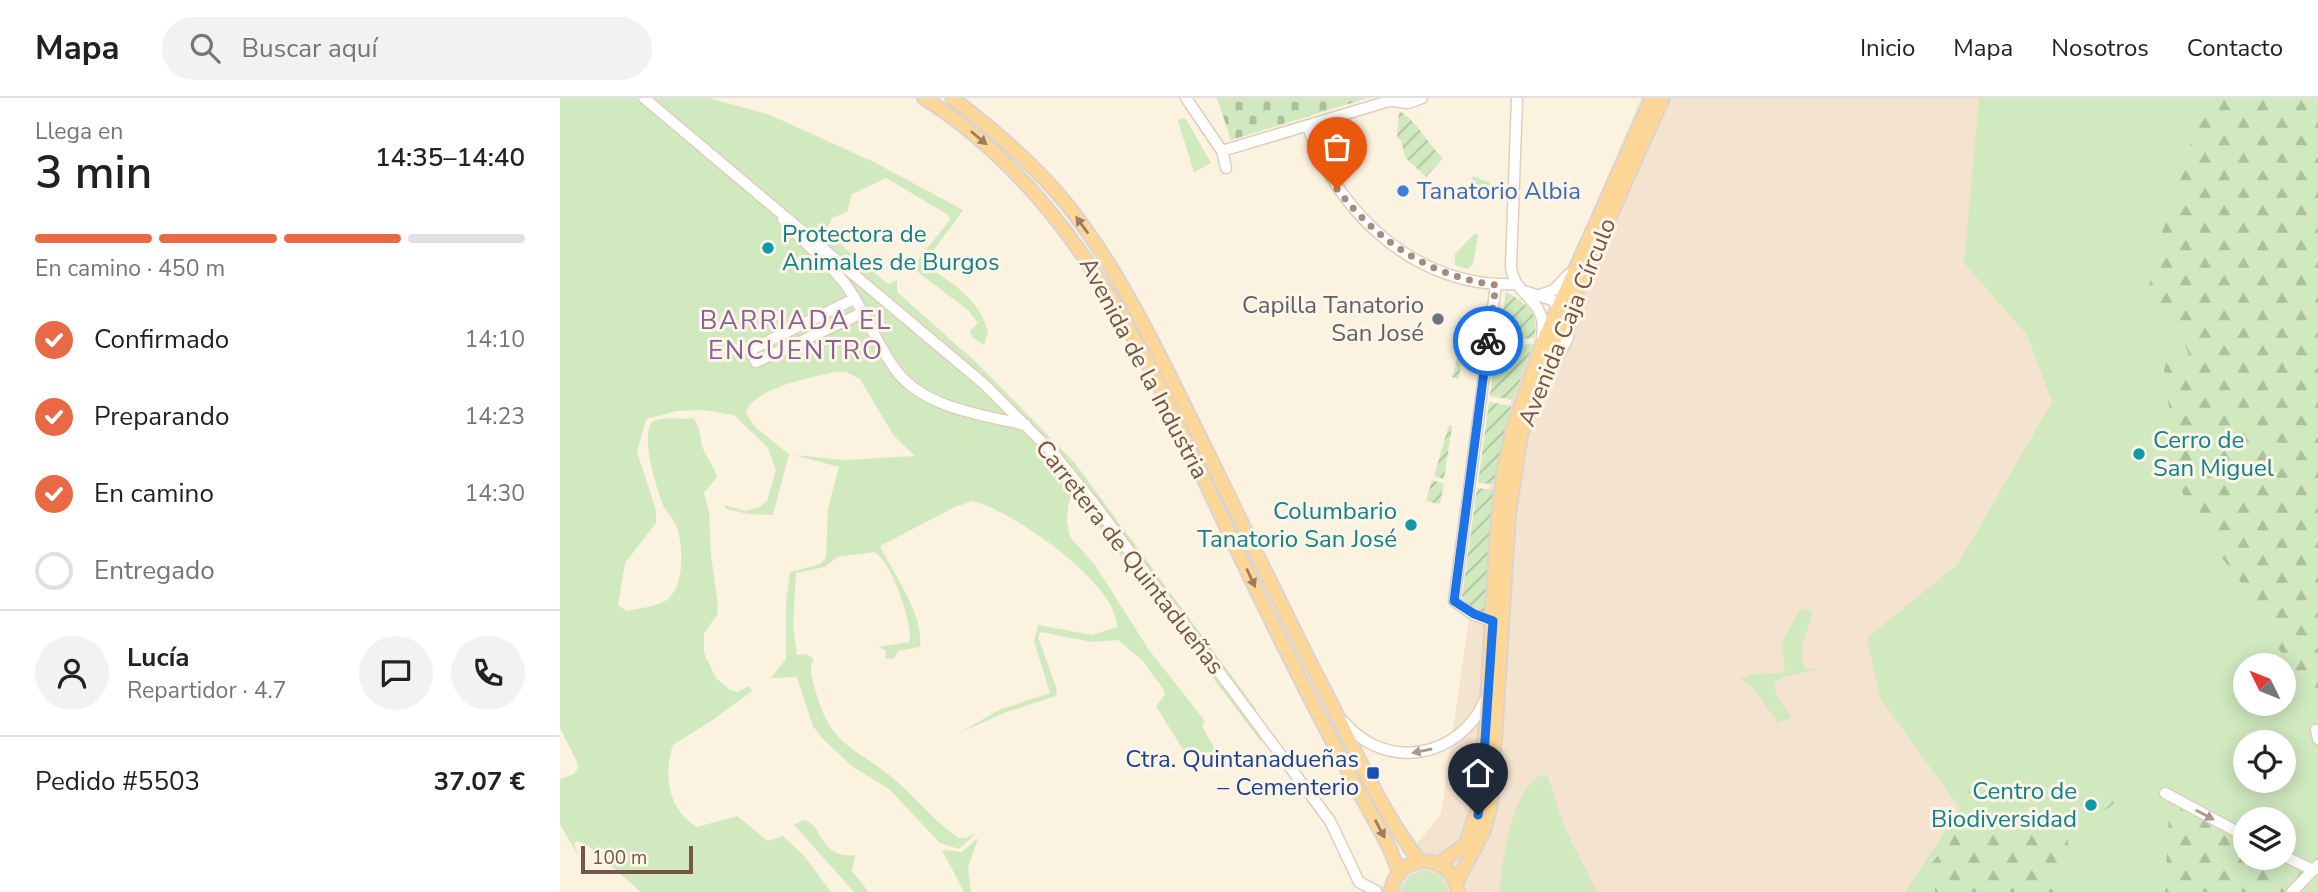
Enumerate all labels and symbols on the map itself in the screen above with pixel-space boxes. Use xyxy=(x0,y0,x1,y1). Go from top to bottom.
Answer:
pin xyxy=(1307,117,1367,189)
one-way arrow xyxy=(971,130,988,145)
place label: Tanatorio Albia xyxy=(1417,175,1581,207)
marker: Tanatorio Albia xyxy=(1395,183,1411,199)
street label: Avenida Caja Círculo xyxy=(1511,213,1623,431)
one-way arrow xyxy=(1075,216,1089,234)
place label: Protectora de Animales de Burgos xyxy=(782,218,999,278)
marker: Protectora de Animales de Burgos xyxy=(760,240,776,256)
street label: Avenida de la Industria xyxy=(1072,252,1216,484)
place label: Capilla Tanatorio San José xyxy=(1242,289,1424,349)
district label: BARRIADA EL ENCUENTRO xyxy=(700,303,892,368)
courier xyxy=(1453,306,1523,376)
marker: Capilla Tanatorio San José xyxy=(1430,311,1446,327)
place label: Cerro de San Miguel xyxy=(2153,424,2274,484)
street label: Carretera de Quintadueñas xyxy=(1028,433,1232,681)
marker: Cerro de San Miguel xyxy=(2131,446,2147,462)
place label: Columbario Tanatorio San José xyxy=(1197,495,1397,555)
marker: Columbario Tanatorio San José xyxy=(1403,517,1419,533)
one-way arrow xyxy=(1245,568,1256,588)
north arrow xyxy=(2233,653,2296,716)
place label: Ctra. Quintanadueñas – Cementerio xyxy=(1125,743,1359,803)
pin xyxy=(1448,743,1508,815)
one-way arrow xyxy=(1411,746,1433,757)
marker: Ctra. Quintanadueñas – Cementerio xyxy=(1365,765,1381,781)
place label: Centro de Biodiversidad xyxy=(1931,775,2077,835)
marker: Centro de Biodiversidad xyxy=(2083,797,2099,813)
one-way arrow xyxy=(2195,809,2215,821)
one-way arrow xyxy=(1374,820,1386,839)
scale bar xyxy=(581,843,693,875)

